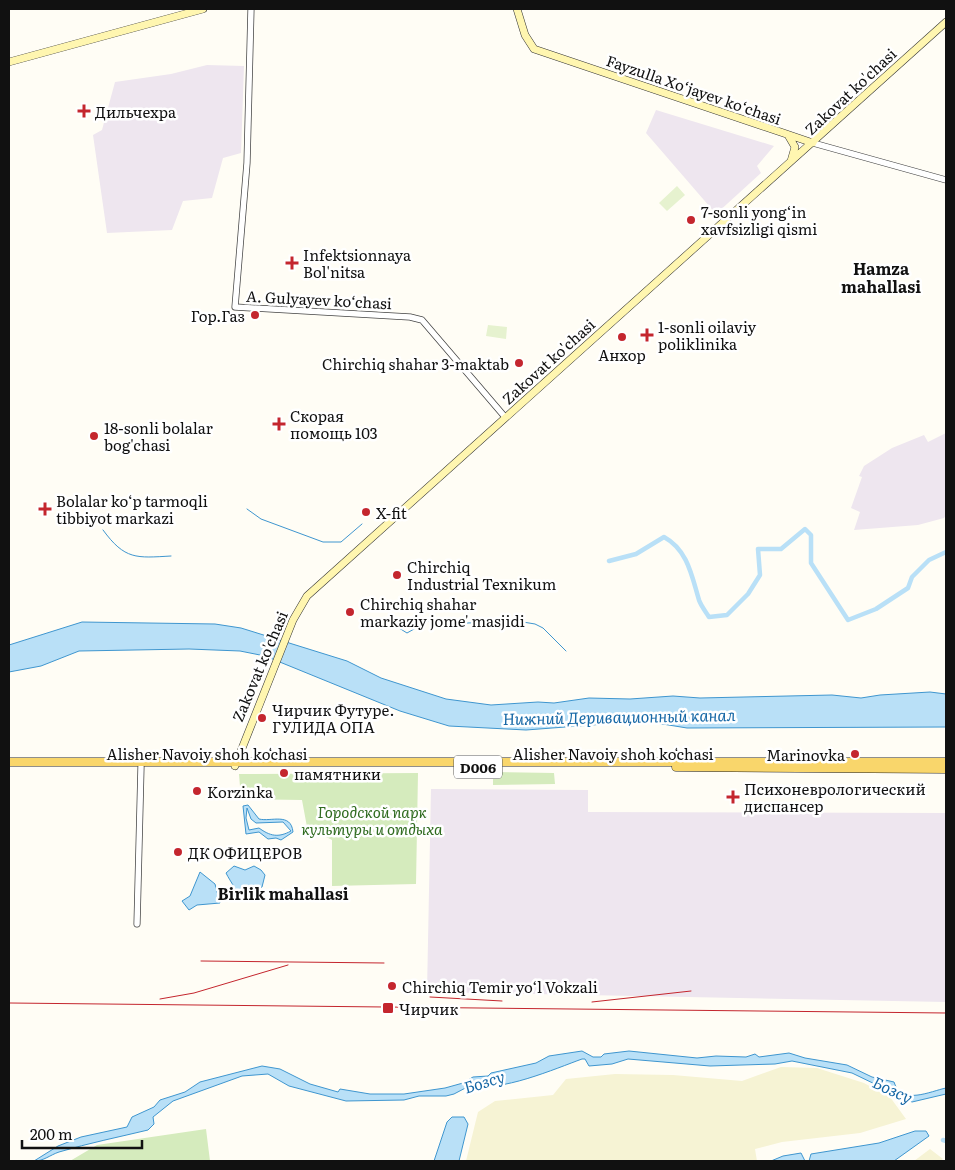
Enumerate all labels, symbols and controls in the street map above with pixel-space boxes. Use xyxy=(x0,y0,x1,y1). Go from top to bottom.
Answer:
street label: Zakovat ko'chasi xyxy=(799,42,901,140)
street label: Fayzulla Xo‘jayev ko‘chasi xyxy=(603,48,785,130)
place label: Дильчехра xyxy=(95,100,177,123)
marker: Дильчехра xyxy=(77,104,91,118)
place label: 7-sonli yong‘in xavfsizligi qismi xyxy=(701,200,817,240)
marker: 7-sonli yong‘in xavfsizligi qismi xyxy=(685,214,697,226)
place label: Infektsionnaya Bol'nitsa xyxy=(303,243,412,283)
marker: Infektsionnaya Bol'nitsa xyxy=(285,256,299,270)
district label: Hamza mahallasi xyxy=(841,256,921,298)
street label: A. Gulyayev ko‘chasi xyxy=(245,284,393,314)
place label: Гор.Газ xyxy=(191,304,245,327)
marker: Гор.Газ xyxy=(249,309,261,321)
street label: Zakovat ko'chasi xyxy=(496,313,600,409)
place label: 1-sonli oilaviy poliklinika xyxy=(658,315,757,355)
marker: 1-sonli oilaviy poliklinika xyxy=(640,328,654,342)
marker: Анхор xyxy=(616,331,628,343)
place label: Анхор xyxy=(598,343,646,366)
place label: Chirchiq shahar 3-maktab xyxy=(322,352,509,375)
marker: Chirchiq shahar 3-maktab xyxy=(513,357,525,369)
place label: Скорая помощь 103 xyxy=(290,404,378,444)
place label: 18-sonli bolalar bog'chasi xyxy=(104,416,213,456)
marker: Скорая помощь 103 xyxy=(272,417,286,431)
marker: 18-sonli bolalar bog'chasi xyxy=(88,430,100,442)
place label: Bolalar ko‘p tarmoqli tibbiyot markazi xyxy=(56,489,208,529)
place label: X-fit xyxy=(376,501,407,524)
marker: Bolalar ko‘p tarmoqli tibbiyot markazi xyxy=(38,502,52,516)
marker: X-fit xyxy=(360,506,372,518)
place label: Chirchiq Industrial Texnikum xyxy=(407,555,557,595)
marker: Chirchiq Industrial Texnikum xyxy=(391,569,403,581)
place label: Chirchiq shahar markaziy jome' masjidi xyxy=(360,592,525,632)
marker: Chirchiq shahar markaziy jome' masjidi xyxy=(344,606,356,618)
street label: Zakovat ko'chasi xyxy=(225,607,293,725)
place label: Чирчик Футуре. ГУЛИДА ОПА xyxy=(272,698,394,738)
water label: Нижний Деривационный канал xyxy=(502,702,736,730)
marker: Чирчик Футуре. ГУЛИДА ОПА xyxy=(256,712,268,724)
street label: Alisher Navoiy shoh koʻchasi xyxy=(106,742,308,765)
street label: Alisher Navoiy shoh koʻchasi xyxy=(512,742,714,765)
place label: Marinovka xyxy=(766,743,846,766)
marker: Marinovka xyxy=(849,748,861,760)
road number: D006 xyxy=(454,756,502,779)
place label: памятники xyxy=(294,762,381,785)
marker: памятники xyxy=(278,767,290,779)
place label: Психоневрологический диспансер xyxy=(744,777,926,817)
place label: Korzinka xyxy=(207,780,274,803)
marker: Korzinka xyxy=(191,785,203,797)
marker: Психоневрологический диспансер xyxy=(726,790,740,804)
park label: Городской парк культуры и отдыха xyxy=(301,800,443,840)
place label: ДК ОФИЦЕРОВ xyxy=(188,841,302,864)
marker: ДК ОФИЦЕРОВ xyxy=(172,846,184,858)
district label: Birlik mahallasi xyxy=(218,881,349,905)
place label: Chirchiq Temir yo‘l Vokzali xyxy=(402,975,598,998)
marker: Chirchiq Temir yo‘l Vokzali xyxy=(386,980,398,992)
place label: Чирчик xyxy=(399,997,459,1020)
marker: Чирчик xyxy=(381,1001,395,1015)
water label: Бозсу xyxy=(460,1063,508,1099)
water label: Бозсу xyxy=(869,1069,917,1109)
scale bar xyxy=(22,1118,142,1150)
text: 200 m xyxy=(30,1122,73,1145)

